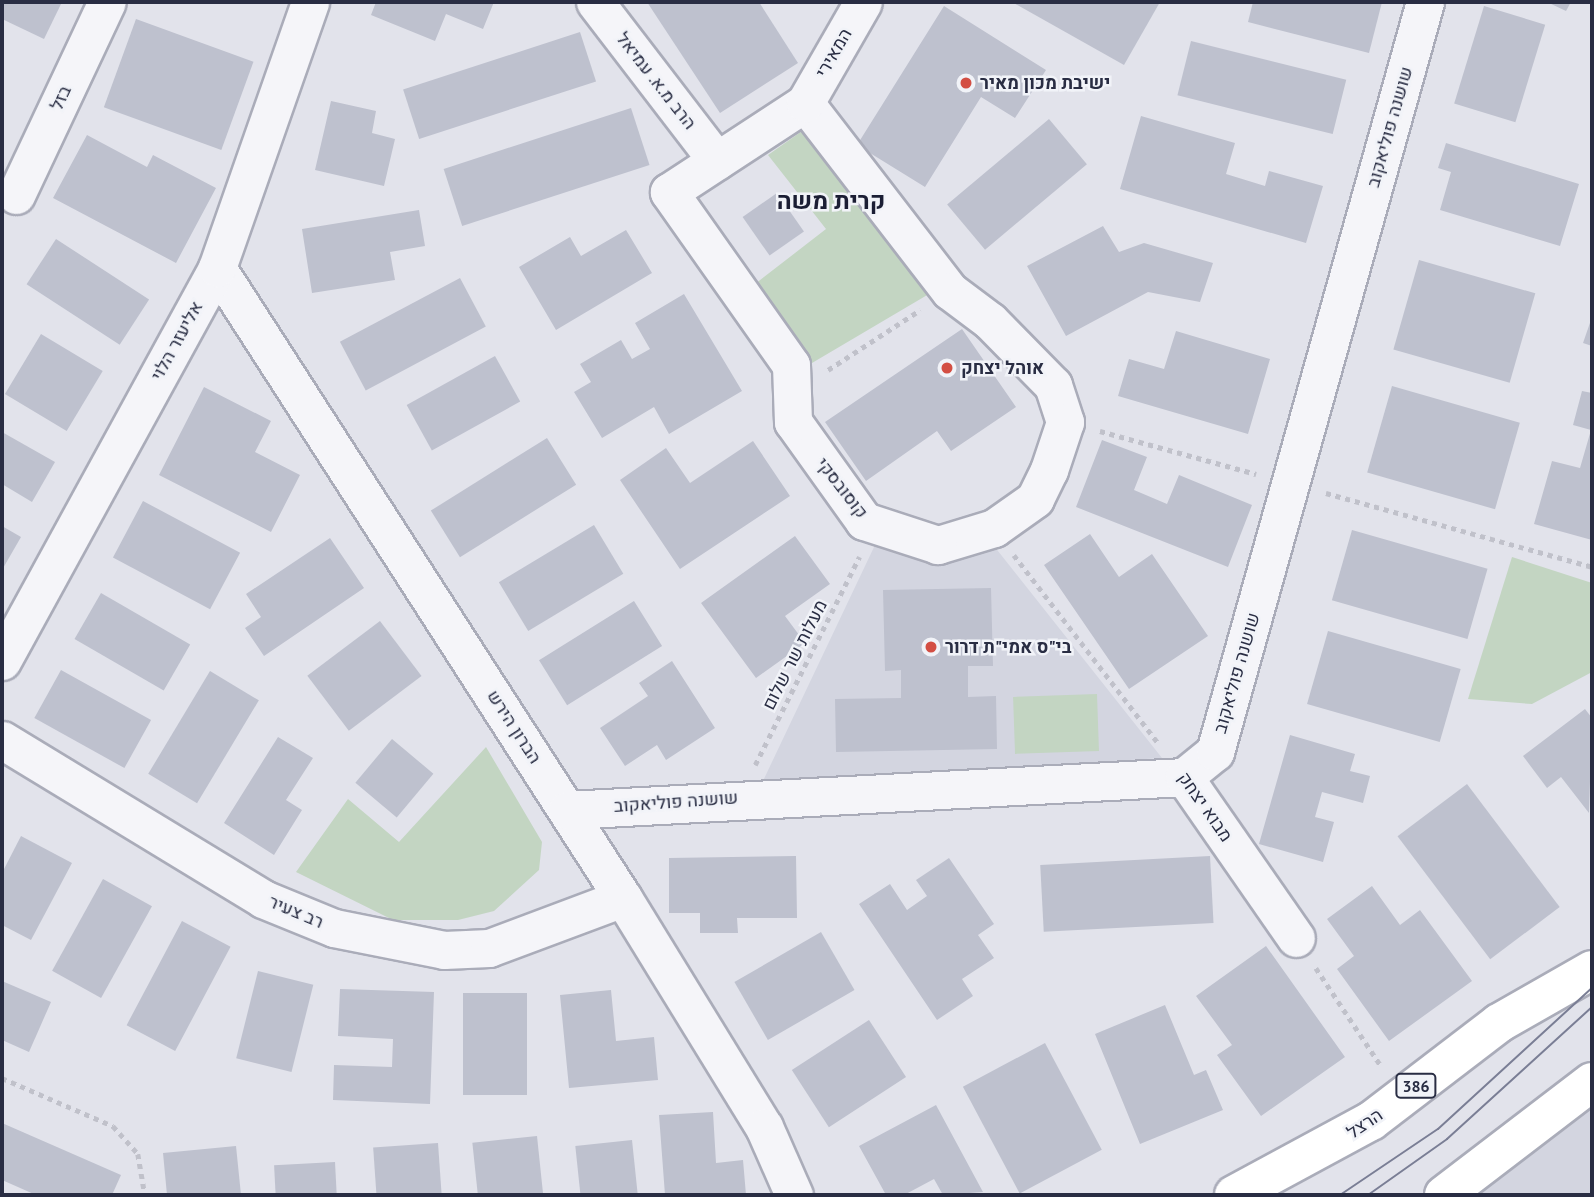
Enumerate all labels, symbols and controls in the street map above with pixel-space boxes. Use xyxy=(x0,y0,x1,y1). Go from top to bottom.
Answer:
street label: המאירי xyxy=(811,25,857,81)
street label: הרב מ.א. עמיאל xyxy=(611,28,701,134)
street label: שושנה פוליאקוב xyxy=(1362,64,1418,190)
place label: ישיבת מכון מאיר xyxy=(980,72,1110,94)
marker: ישיבת מכון מאיר xyxy=(958,75,974,91)
street label: בזל xyxy=(46,82,76,114)
district label: קרית משה xyxy=(777,187,885,215)
street label: אליעזר הלוי xyxy=(146,298,208,384)
place label: אוהל יצחק xyxy=(961,357,1044,379)
marker: אוהל יצחק xyxy=(939,360,955,376)
street label: קוסובסקי xyxy=(812,453,872,523)
street label: מעלות שר שלום xyxy=(758,596,832,714)
street label: שושנה פוליאקוב xyxy=(1209,610,1265,736)
place label: בי"ס אמי"ת דרור xyxy=(945,636,1071,658)
marker: בי"ס אמי"ת דרור xyxy=(923,639,939,655)
street label: הברון הירש xyxy=(482,686,546,768)
street label: מבוא יצחק xyxy=(1173,768,1237,846)
street label: שושנה פוליאקוב xyxy=(613,787,739,817)
street label: רב צעיר xyxy=(265,891,327,933)
road number: 386 xyxy=(1395,1074,1437,1098)
street label: הרצל xyxy=(1343,1104,1387,1144)

